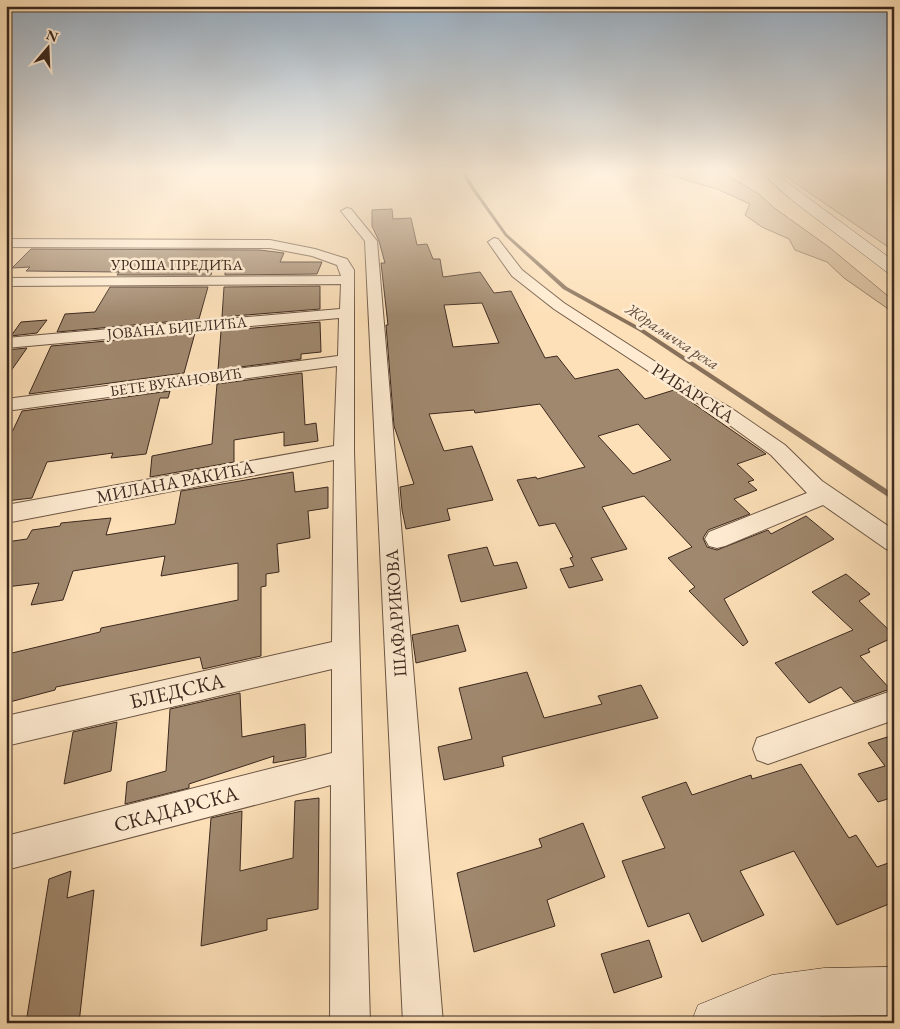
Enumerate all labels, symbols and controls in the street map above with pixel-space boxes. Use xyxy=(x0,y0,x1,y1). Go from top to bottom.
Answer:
north arrow xyxy=(22,22,72,72)
text: N xyxy=(44,25,61,46)
street label: УРОША ПРЕДИЋА xyxy=(110,255,244,274)
water label: Ждраљичка река xyxy=(621,297,723,374)
street label: ЈОВАНА БИЈЕЛИЋА xyxy=(104,312,248,343)
street label: РИБАРСКА xyxy=(648,357,739,428)
street label: БЕТЕ ВУКАНОВИЋ xyxy=(109,363,244,400)
street label: МИЛАНА РАКИЋА xyxy=(94,455,256,508)
street label: ШАФАРИКОВА xyxy=(380,548,411,678)
street label: БЛЕДСКА xyxy=(127,666,228,715)
street label: СКАДАРСКА xyxy=(111,779,241,838)

